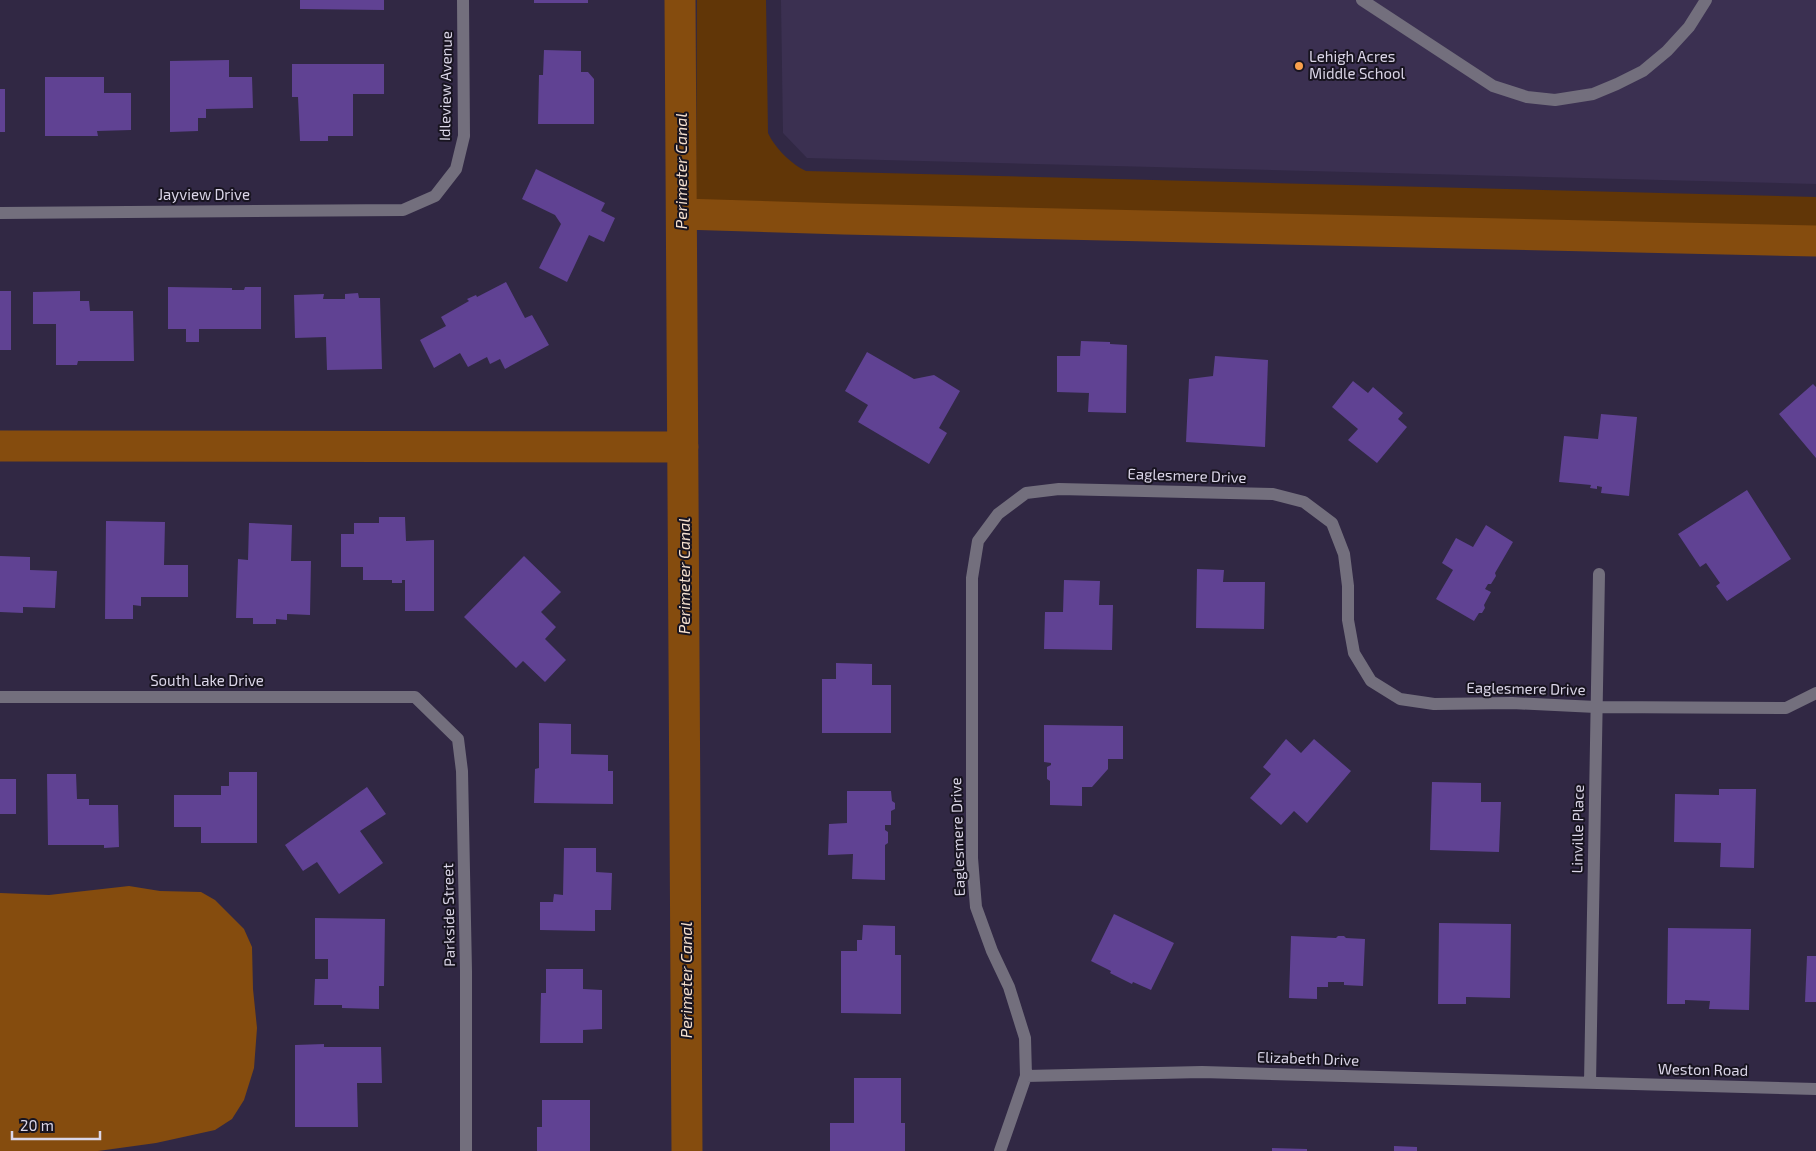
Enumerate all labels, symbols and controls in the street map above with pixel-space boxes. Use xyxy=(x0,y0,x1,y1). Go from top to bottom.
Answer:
street label: Idleview Avenue xyxy=(435,31,455,141)
place label: Lehigh Acres Middle School xyxy=(1309,47,1405,82)
marker: Lehigh Acres Middle School xyxy=(1293,60,1305,72)
water label: Perimeter Canal xyxy=(671,113,690,229)
street label: Jayview Drive xyxy=(158,185,250,203)
street label: Eaglesmere Drive xyxy=(1127,464,1247,486)
water label: Perimeter Canal xyxy=(674,518,693,634)
street label: South Lake Drive xyxy=(150,671,264,689)
street label: Eaglesmere Drive xyxy=(1466,678,1586,698)
street label: Eaglesmere Drive xyxy=(946,777,968,897)
street label: Linville Place xyxy=(1567,784,1587,874)
street label: Parkside Street xyxy=(438,863,458,967)
water label: Perimeter Canal xyxy=(676,922,695,1038)
street label: Elizabeth Drive xyxy=(1257,1047,1360,1069)
street label: Weston Road xyxy=(1658,1059,1748,1079)
scale bar xyxy=(12,1108,100,1140)
text: 20 m xyxy=(20,1116,54,1134)

